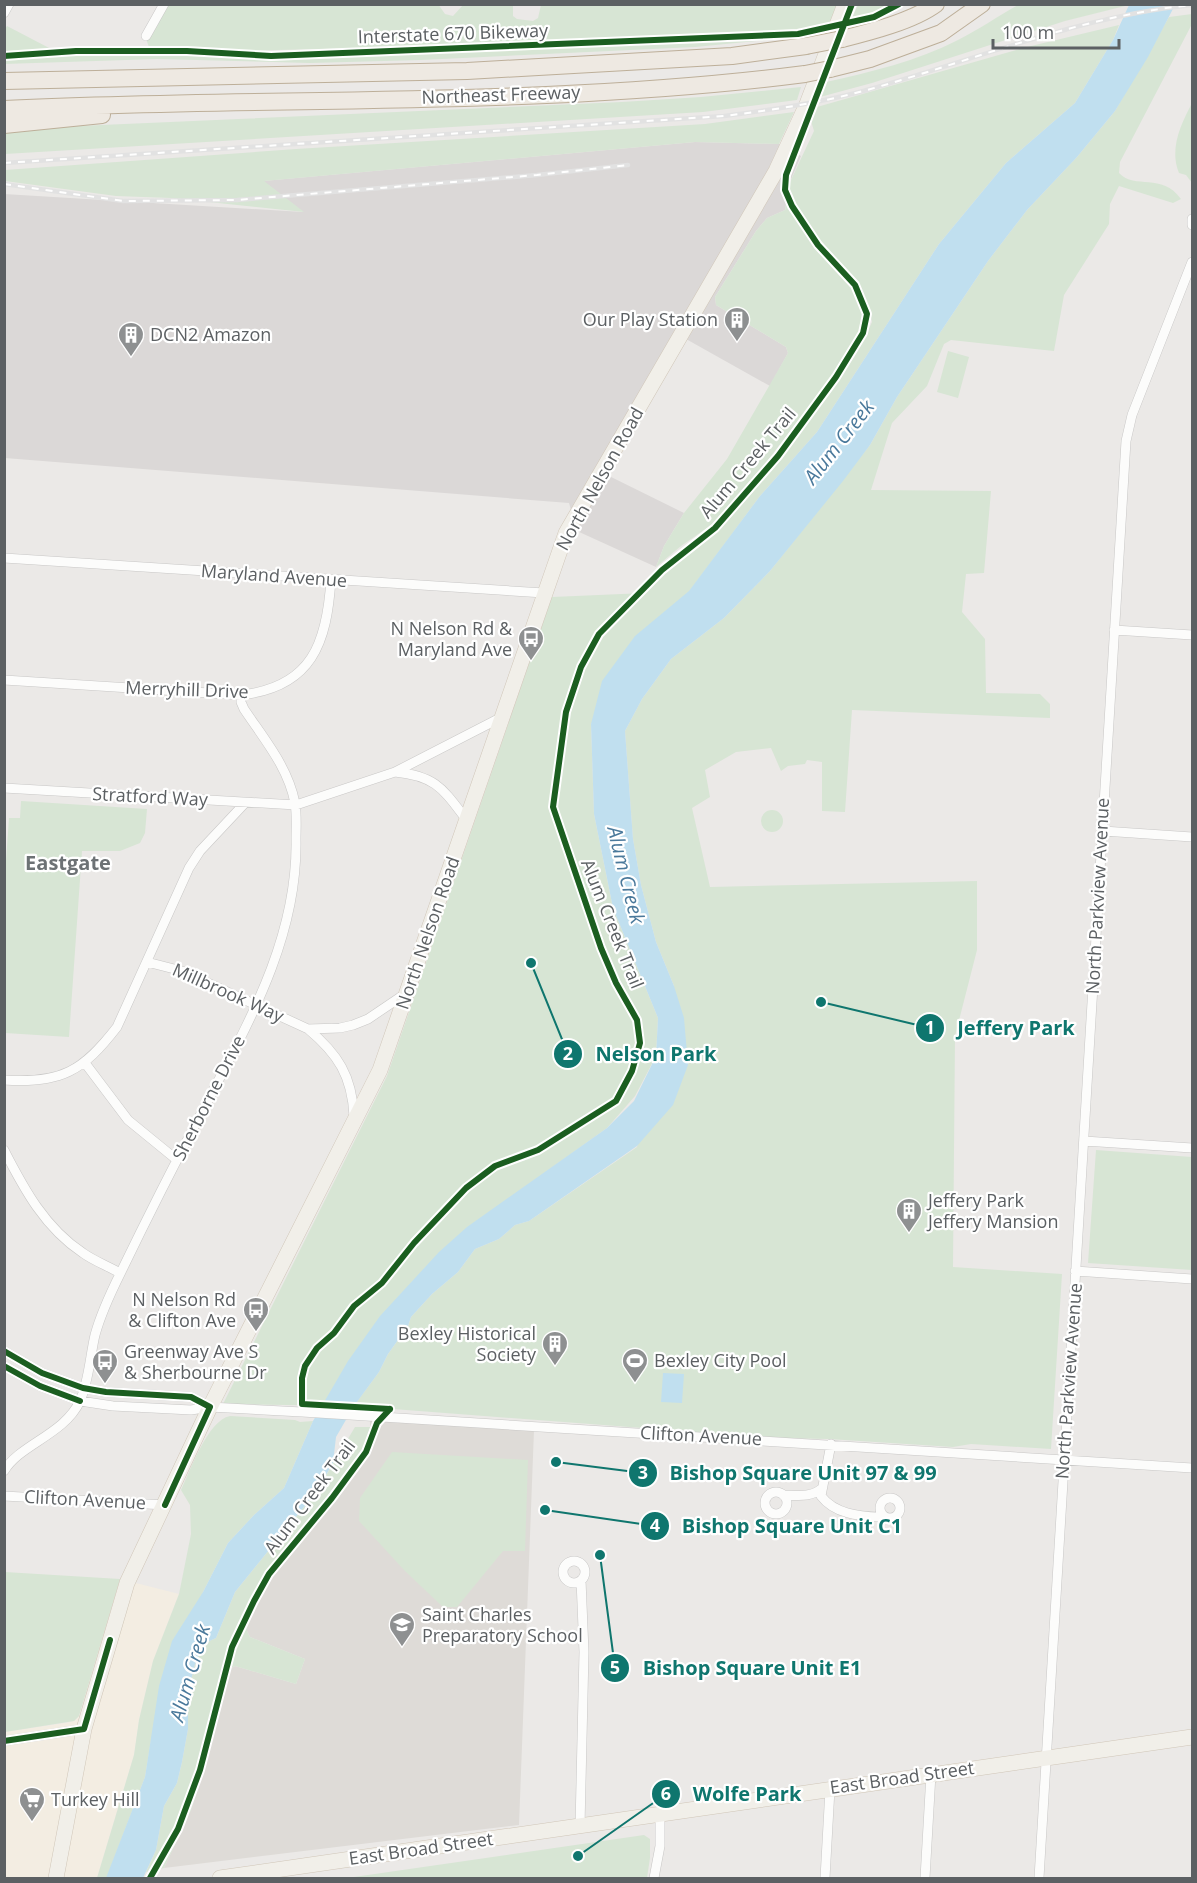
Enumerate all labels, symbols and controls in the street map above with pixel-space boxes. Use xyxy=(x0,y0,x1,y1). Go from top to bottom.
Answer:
scale bar xyxy=(993,12,1119,50)
street label: Interstate 670 Bikeway xyxy=(357,18,550,48)
text: 100 m xyxy=(1002,20,1054,44)
street label: Northeast Freeway xyxy=(421,79,582,109)
building icon: Our Play Station xyxy=(722,305,752,343)
place label: Our Play Station xyxy=(583,307,718,331)
building icon: DCN2 Amazon xyxy=(116,320,146,358)
place label: DCN2 Amazon xyxy=(150,322,271,346)
water label: Alum Creek xyxy=(796,393,881,491)
street label: Alum Creek Trail xyxy=(694,402,801,523)
street label: North Nelson Road xyxy=(550,403,648,554)
street label: Maryland Avenue xyxy=(200,558,348,592)
place label: N Nelson Rd & Maryland Ave xyxy=(391,616,513,661)
bus stop icon: N Nelson Rd & Maryland Ave xyxy=(516,624,546,662)
street label: Merryhill Drive xyxy=(125,675,249,703)
street label: Stratford Way xyxy=(92,781,209,811)
street label: North Parkview Avenue xyxy=(1080,797,1114,995)
water label: Alum Creek xyxy=(601,821,652,928)
district label: Eastgate xyxy=(25,849,111,876)
street label: North Nelson Road xyxy=(390,853,464,1012)
street label: Alum Creek Trail xyxy=(576,855,650,992)
street label: Millbrook Way xyxy=(169,957,289,1028)
callout: Jeffery Park xyxy=(915,1009,1087,1047)
text: Jeffery Park xyxy=(955,1014,1075,1041)
text: 1 xyxy=(925,1015,935,1039)
street label: Sherborne Drive xyxy=(166,1031,250,1164)
callout: Nelson Park xyxy=(553,1035,728,1073)
text: Nelson Park xyxy=(596,1040,717,1067)
text: 2 xyxy=(563,1041,573,1065)
place label: Jeffery Park Jeffery Mansion xyxy=(926,1188,1058,1233)
building icon: Jeffery Park Jeffery Mansion xyxy=(894,1196,924,1234)
street label: North Parkview Avenue xyxy=(1049,1282,1087,1480)
place label: N Nelson Rd & Clifton Ave xyxy=(128,1287,236,1332)
bus stop icon: N Nelson Rd & Clifton Ave xyxy=(241,1295,271,1333)
place label: Bexley Historical Society xyxy=(398,1321,537,1366)
building icon: Bexley Historical Society xyxy=(540,1329,570,1367)
place label: Greenway Ave S & Sherbourne Dr xyxy=(124,1339,267,1384)
sports icon: Bexley City Pool xyxy=(620,1346,650,1384)
bus stop icon: Greenway Ave S & Sherbourne Dr xyxy=(90,1347,120,1385)
place label: Bexley City Pool xyxy=(654,1348,787,1372)
street label: Clifton Avenue xyxy=(639,1420,763,1450)
street label: Alum Creek Trail xyxy=(258,1434,360,1559)
callout: Bishop Square Unit 97 & 99 xyxy=(628,1454,949,1492)
text: Bishop Square Unit 97 & 99 xyxy=(669,1459,937,1486)
text: 3 xyxy=(638,1460,648,1484)
street label: Clifton Avenue xyxy=(23,1484,147,1514)
callout: Bishop Square Unit C1 xyxy=(640,1507,914,1545)
text: Bishop Square Unit C1 xyxy=(682,1512,902,1539)
text: 4 xyxy=(650,1513,660,1537)
place label: Saint Charles Preparatory School xyxy=(422,1602,583,1647)
school or university icon: Saint Charles Preparatory School xyxy=(387,1610,417,1648)
water label: Alum Creek xyxy=(162,1620,217,1726)
callout: Bishop Square Unit E1 xyxy=(600,1649,873,1687)
text: Bishop Square Unit E1 xyxy=(643,1654,861,1681)
text: 5 xyxy=(610,1655,620,1679)
street label: East Broad Street xyxy=(828,1755,976,1799)
callout: Wolfe Park xyxy=(651,1775,813,1813)
text: Wolfe Park xyxy=(693,1780,802,1807)
text: 6 xyxy=(661,1781,671,1805)
supermarket icon: Turkey Hill xyxy=(17,1785,47,1823)
place label: Turkey Hill xyxy=(51,1787,139,1811)
street label: East Broad Street xyxy=(347,1826,495,1870)

